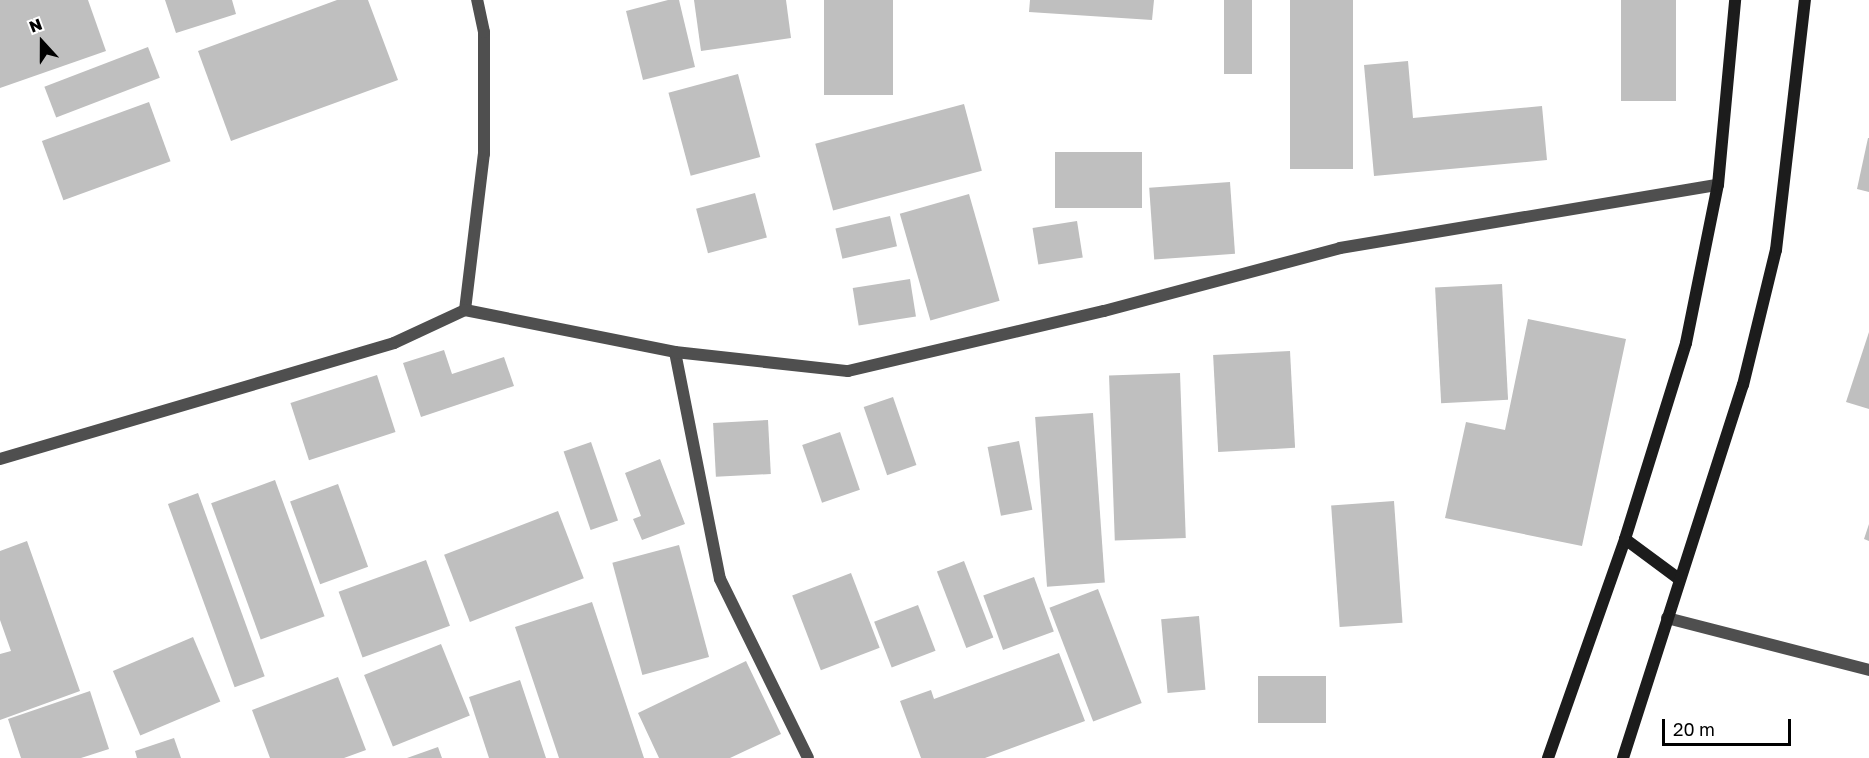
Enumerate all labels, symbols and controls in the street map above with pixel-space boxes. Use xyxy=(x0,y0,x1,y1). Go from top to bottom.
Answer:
north arrow xyxy=(12,12,72,72)
text: N xyxy=(26,14,45,37)
scale bar xyxy=(1665,707,1794,745)
text: 20 m xyxy=(1673,718,1715,740)

